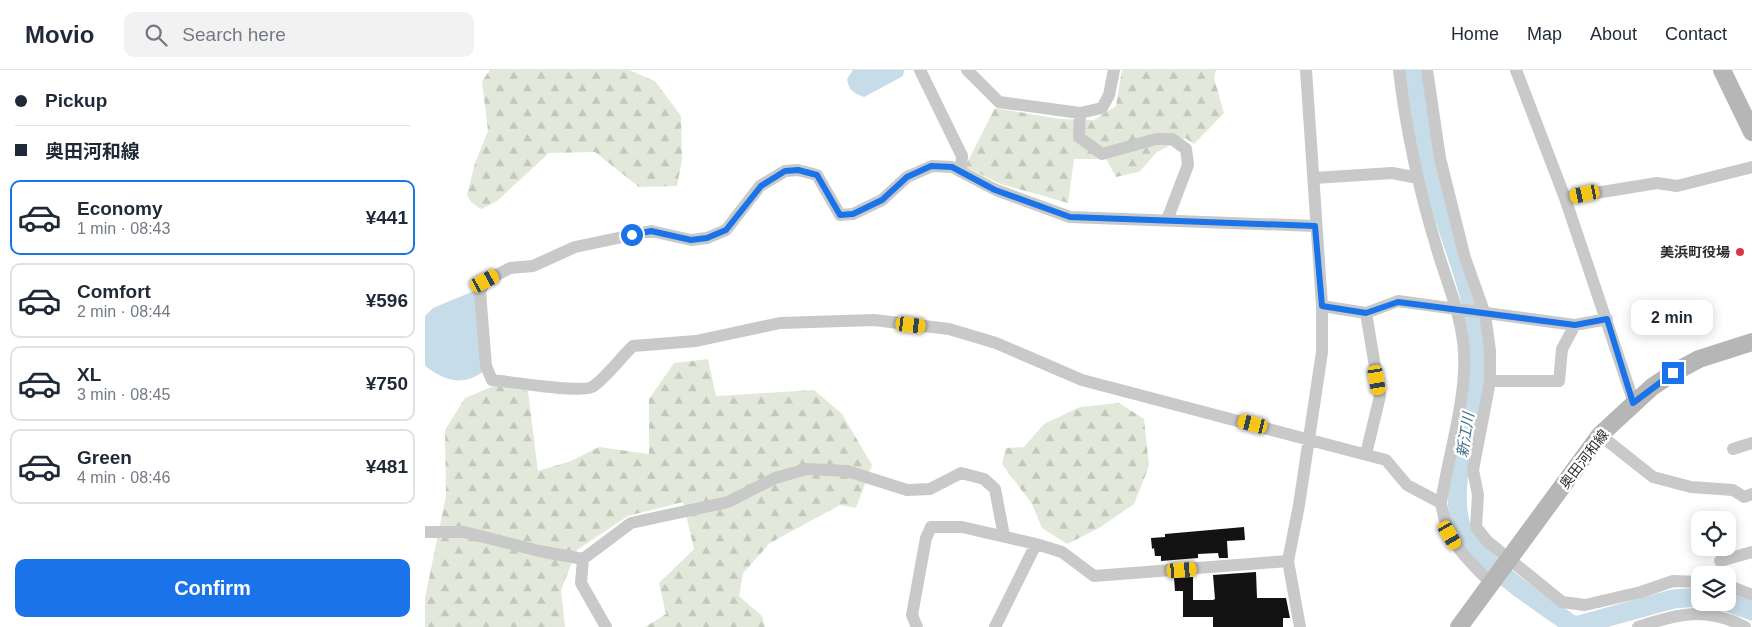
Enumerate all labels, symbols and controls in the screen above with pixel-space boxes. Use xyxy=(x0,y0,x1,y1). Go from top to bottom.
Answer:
search box xyxy=(124,12,474,57)
text: Movio xyxy=(25,21,94,48)
icon: search xyxy=(142,21,170,49)
text: Search here xyxy=(182,24,286,45)
text: Home xyxy=(1451,24,1499,44)
text: Map xyxy=(1527,24,1562,44)
text: About xyxy=(1590,24,1637,44)
text: Contact xyxy=(1665,24,1727,44)
text: Pickup xyxy=(45,90,107,111)
text: 奥田河和線 xyxy=(45,141,140,162)
car xyxy=(1568,184,1601,204)
icon: car xyxy=(17,195,62,240)
text: Economy xyxy=(77,198,163,219)
text: ¥441 xyxy=(366,207,408,228)
text: 1 min · 08:43 xyxy=(77,220,170,237)
route start xyxy=(621,224,643,246)
place label: 美浜町役場 xyxy=(1660,244,1730,260)
marker: 美浜町役場 xyxy=(1734,246,1746,258)
car xyxy=(468,267,501,295)
icon: car xyxy=(17,278,62,323)
text: Comfort xyxy=(77,281,151,302)
text: ¥596 xyxy=(366,290,408,311)
callout: 2 min xyxy=(1632,300,1714,336)
text: 2 min · 08:44 xyxy=(77,303,170,320)
text: 2 min xyxy=(1651,309,1693,326)
car xyxy=(895,316,926,334)
icon: car xyxy=(17,361,62,406)
route end xyxy=(1662,362,1684,384)
text: XL xyxy=(77,364,101,385)
car xyxy=(1367,364,1386,396)
text: ¥750 xyxy=(366,373,408,394)
text: 3 min · 08:45 xyxy=(77,386,170,403)
water label: 新江川 xyxy=(1453,409,1477,459)
car xyxy=(1236,413,1269,435)
street label: 奥田河和線 xyxy=(1556,426,1612,492)
icon: car xyxy=(17,444,62,489)
text: Green xyxy=(77,447,132,468)
text: ¥481 xyxy=(366,456,408,477)
text: 4 min · 08:46 xyxy=(77,469,170,486)
map controls xyxy=(1691,511,1736,611)
button: locate xyxy=(1691,511,1736,556)
car xyxy=(1436,518,1463,552)
button: Confirm xyxy=(15,559,410,617)
car xyxy=(1166,561,1197,579)
button: layers xyxy=(1691,566,1736,611)

